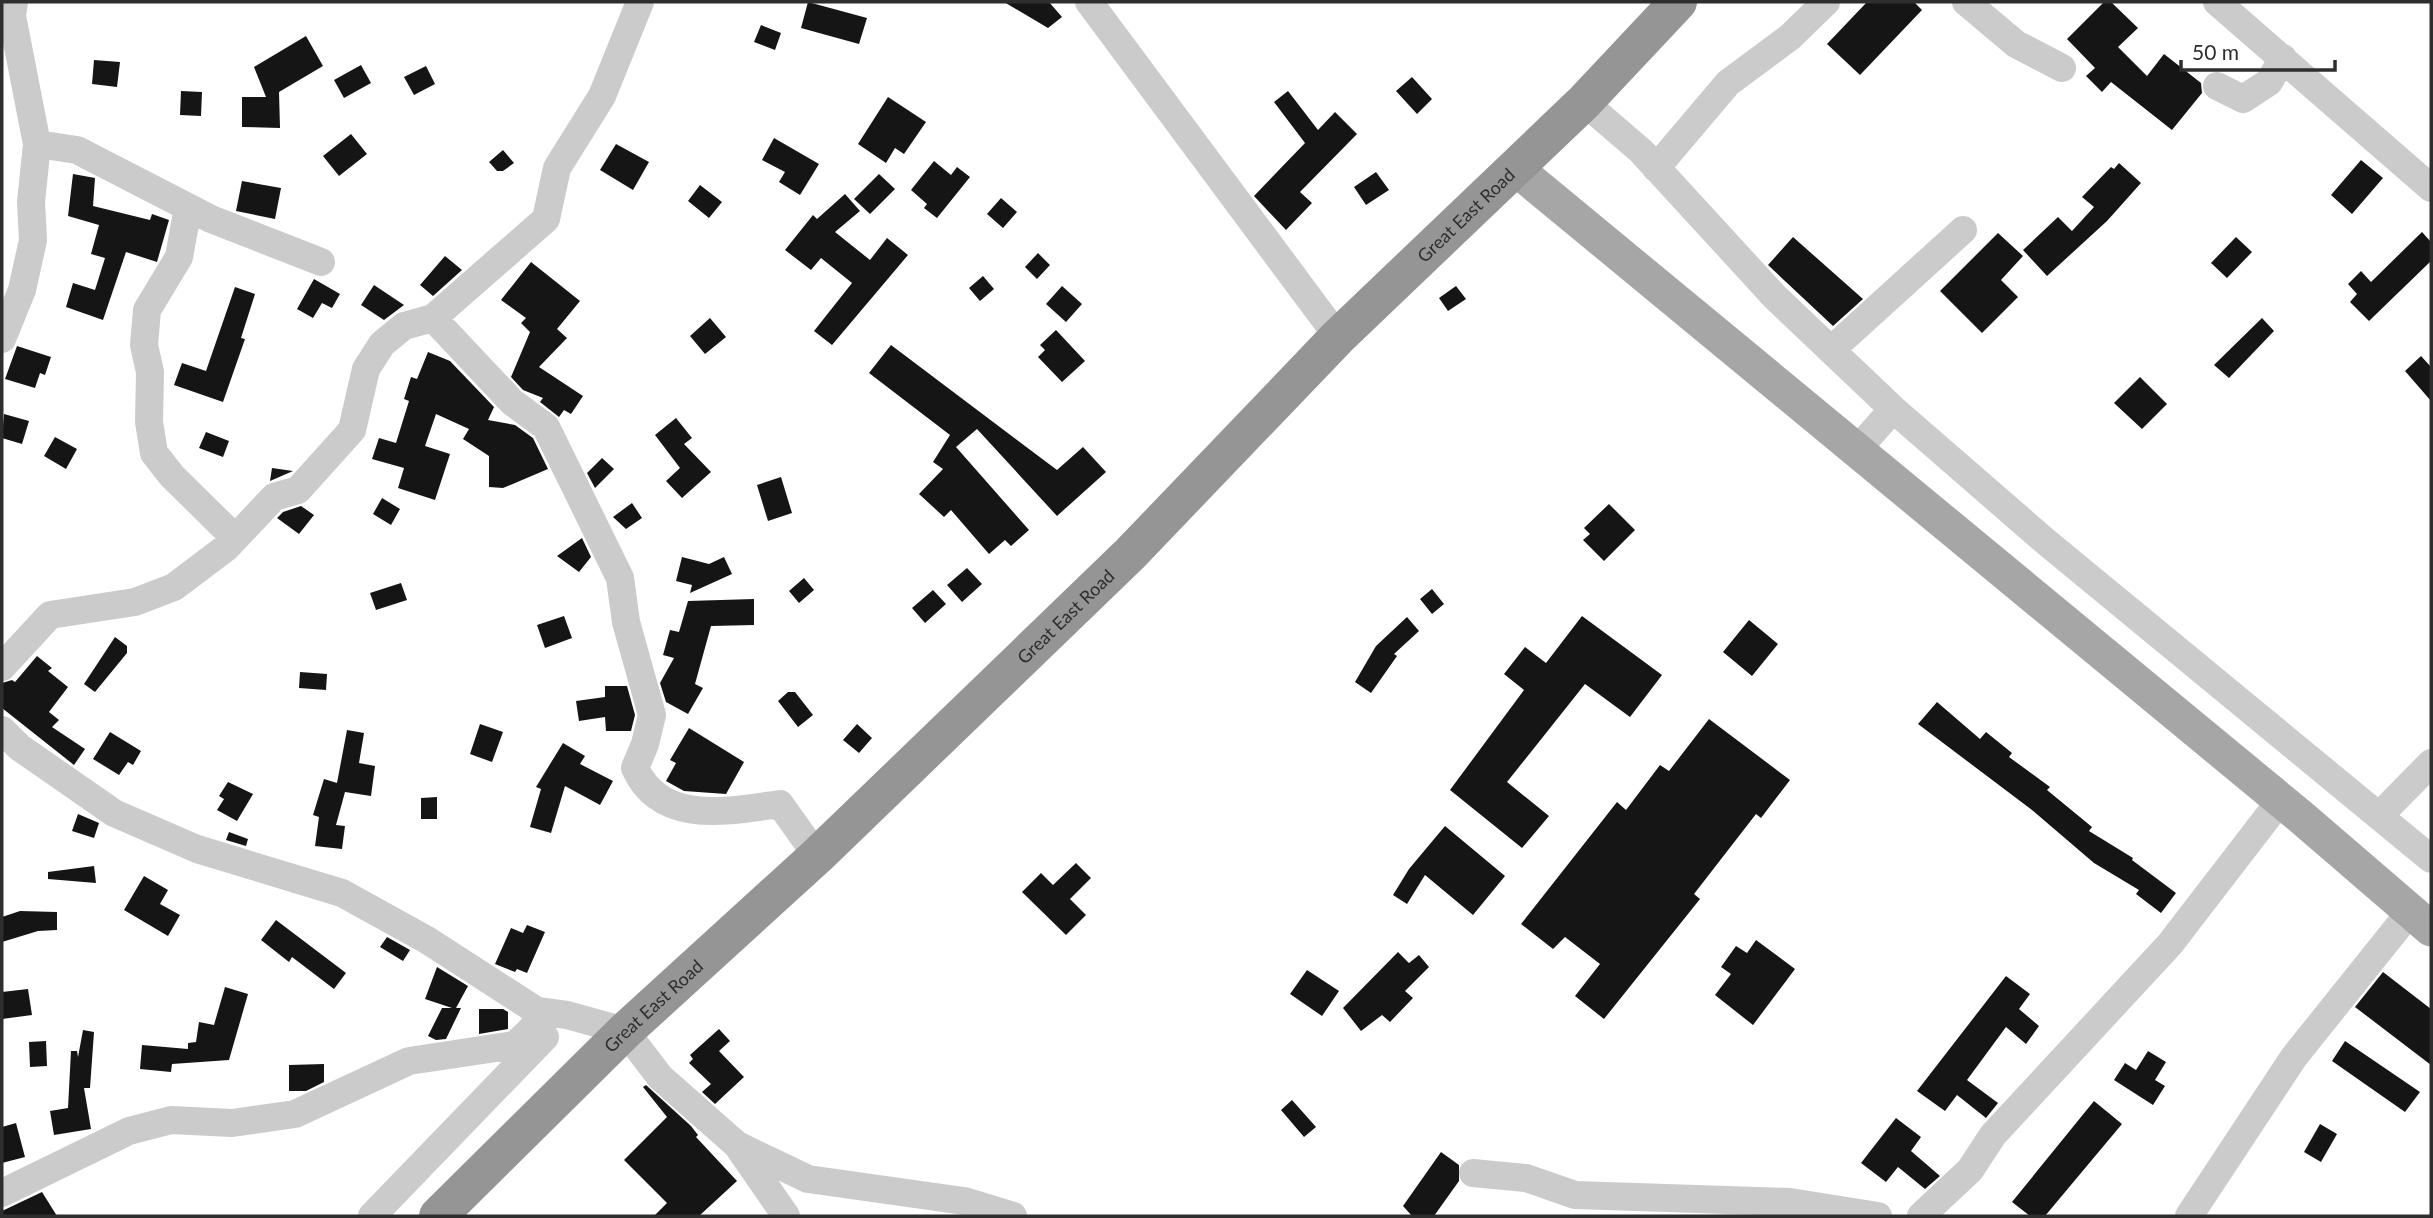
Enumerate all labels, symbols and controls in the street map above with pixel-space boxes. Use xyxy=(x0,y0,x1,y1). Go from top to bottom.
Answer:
scale bar xyxy=(2181,28,2335,72)
text: 50 m xyxy=(2192,39,2239,64)
street label: Great East Road xyxy=(1412,163,1519,267)
street label: Great East Road xyxy=(1012,564,1119,668)
street label: Great East Road xyxy=(599,955,707,1057)

